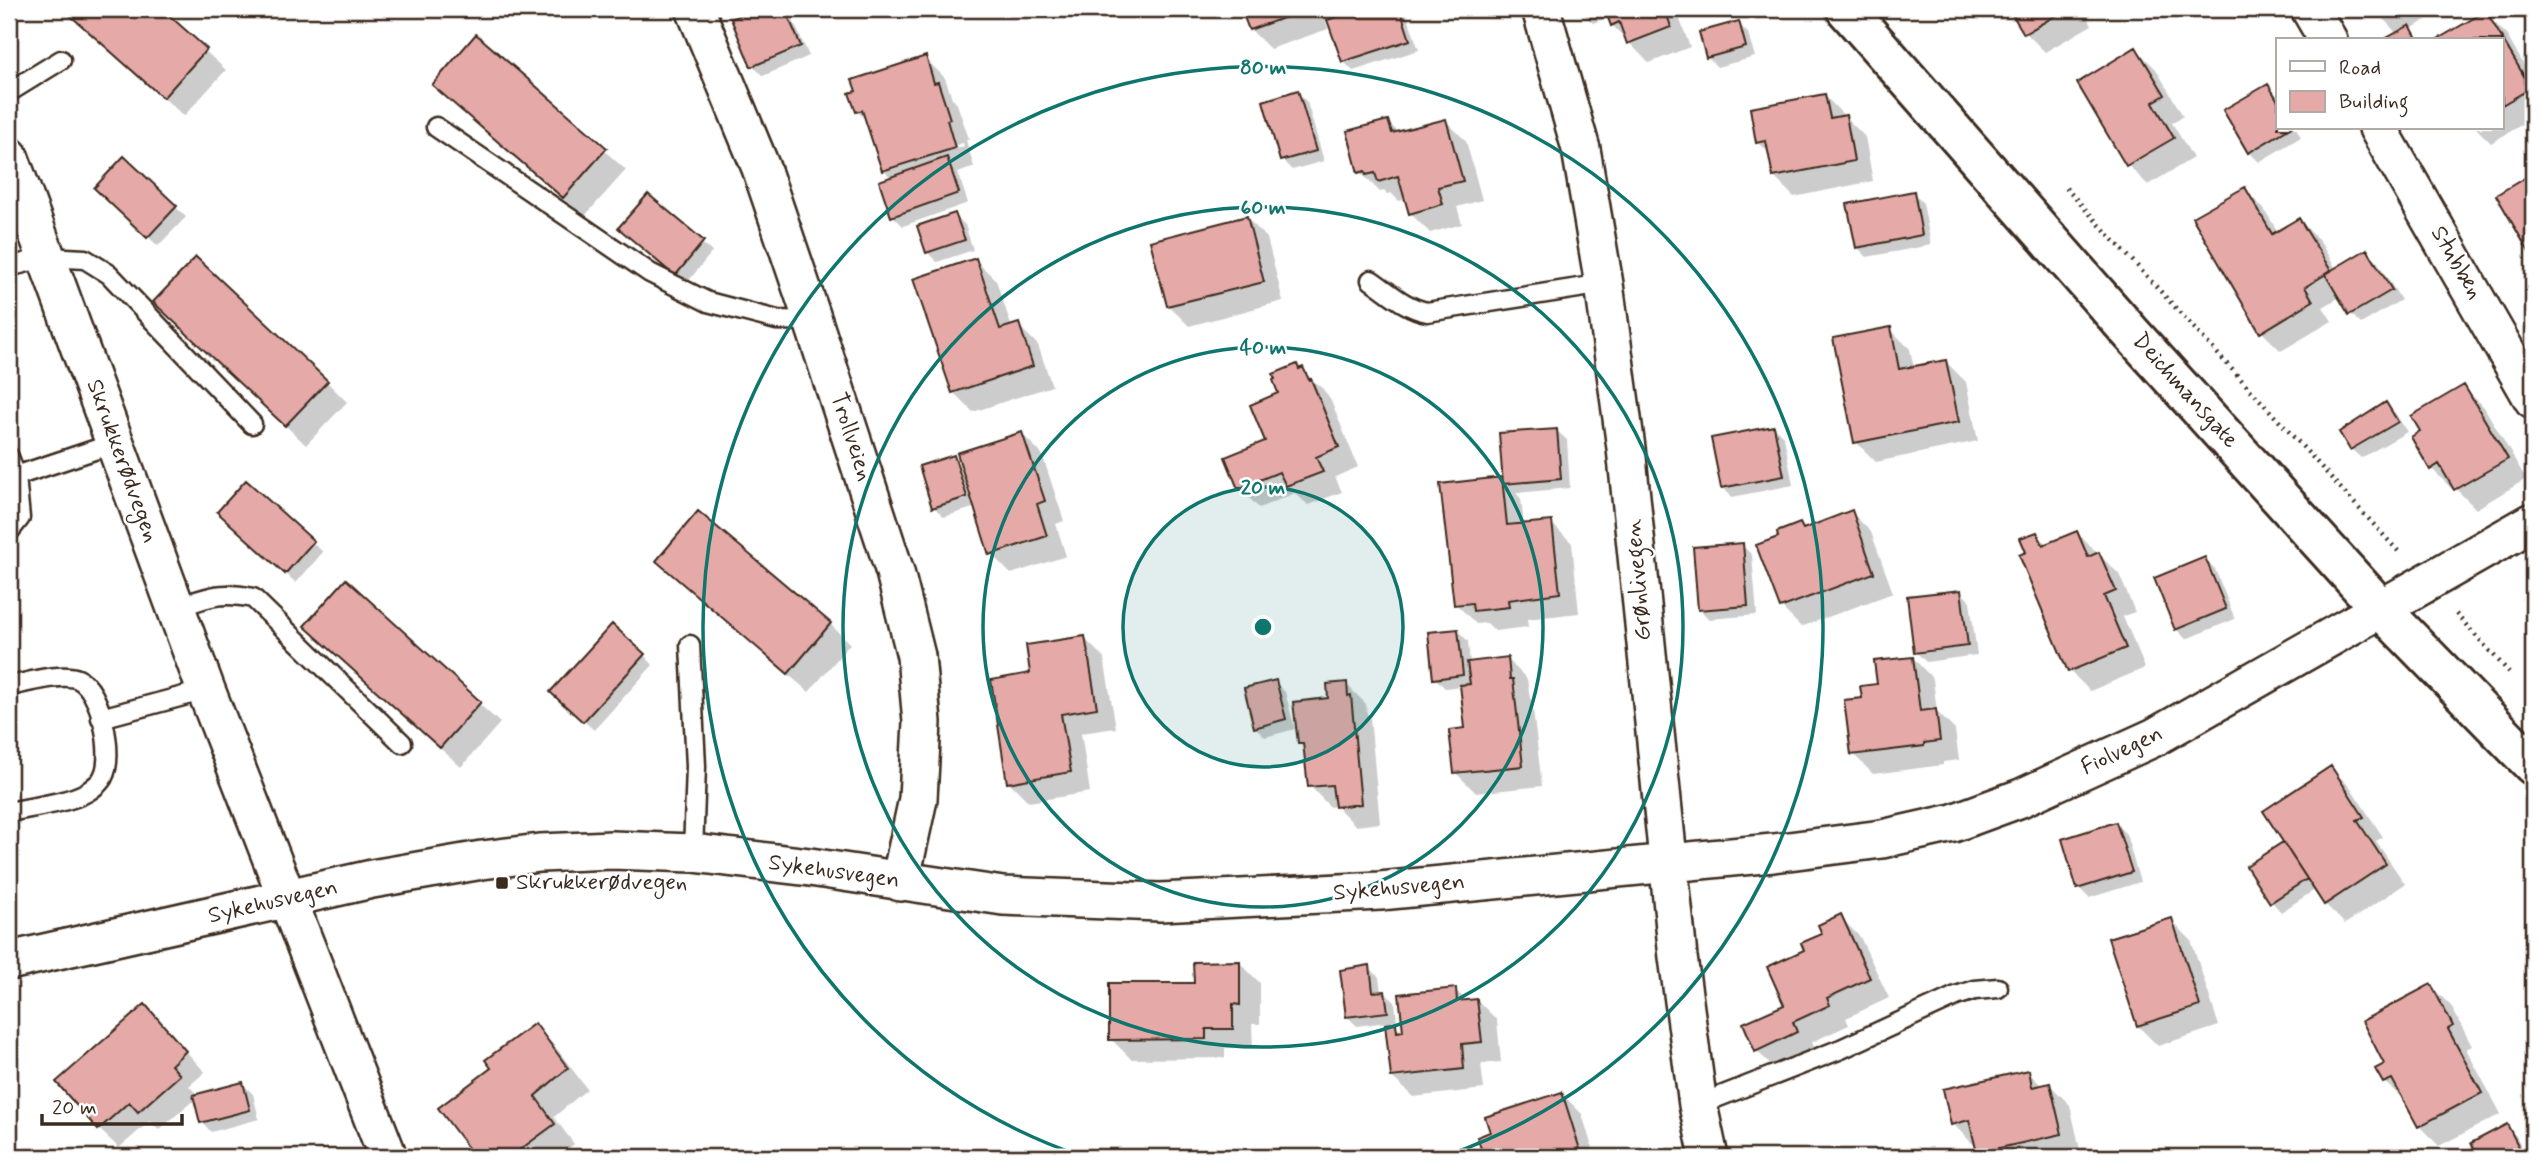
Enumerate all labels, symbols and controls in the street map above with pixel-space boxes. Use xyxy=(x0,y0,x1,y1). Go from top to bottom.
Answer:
legend xyxy=(2276,38,2504,130)
text: 80 m xyxy=(1240,54,1286,82)
text: Road xyxy=(2339,54,2381,82)
text: Building xyxy=(2339,88,2409,118)
text: 60 m xyxy=(1240,194,1286,222)
street label: Stubben xyxy=(2423,221,2489,305)
street label: Deichmansgate xyxy=(2125,327,2245,455)
text: 40 m xyxy=(1240,334,1287,362)
street label: Skrukkerødvegen xyxy=(77,375,165,547)
street label: Trollveien xyxy=(823,389,879,485)
text: 20 m xyxy=(1241,474,1286,502)
street label: Grønlivegen xyxy=(1619,518,1661,642)
centre of rings xyxy=(1251,615,1275,639)
street label: Fiolvegen xyxy=(2076,719,2168,783)
street label: Sykehusvegen xyxy=(767,848,901,896)
street label: Sykehusvegen xyxy=(1332,867,1466,909)
place label: Skrukkerødvegen xyxy=(516,868,687,900)
street label: Sykehusvegen xyxy=(205,873,341,931)
marker: Skrukkerødvegen xyxy=(494,875,510,891)
scale bar xyxy=(42,1082,182,1126)
text: 20 m xyxy=(52,1094,97,1122)

